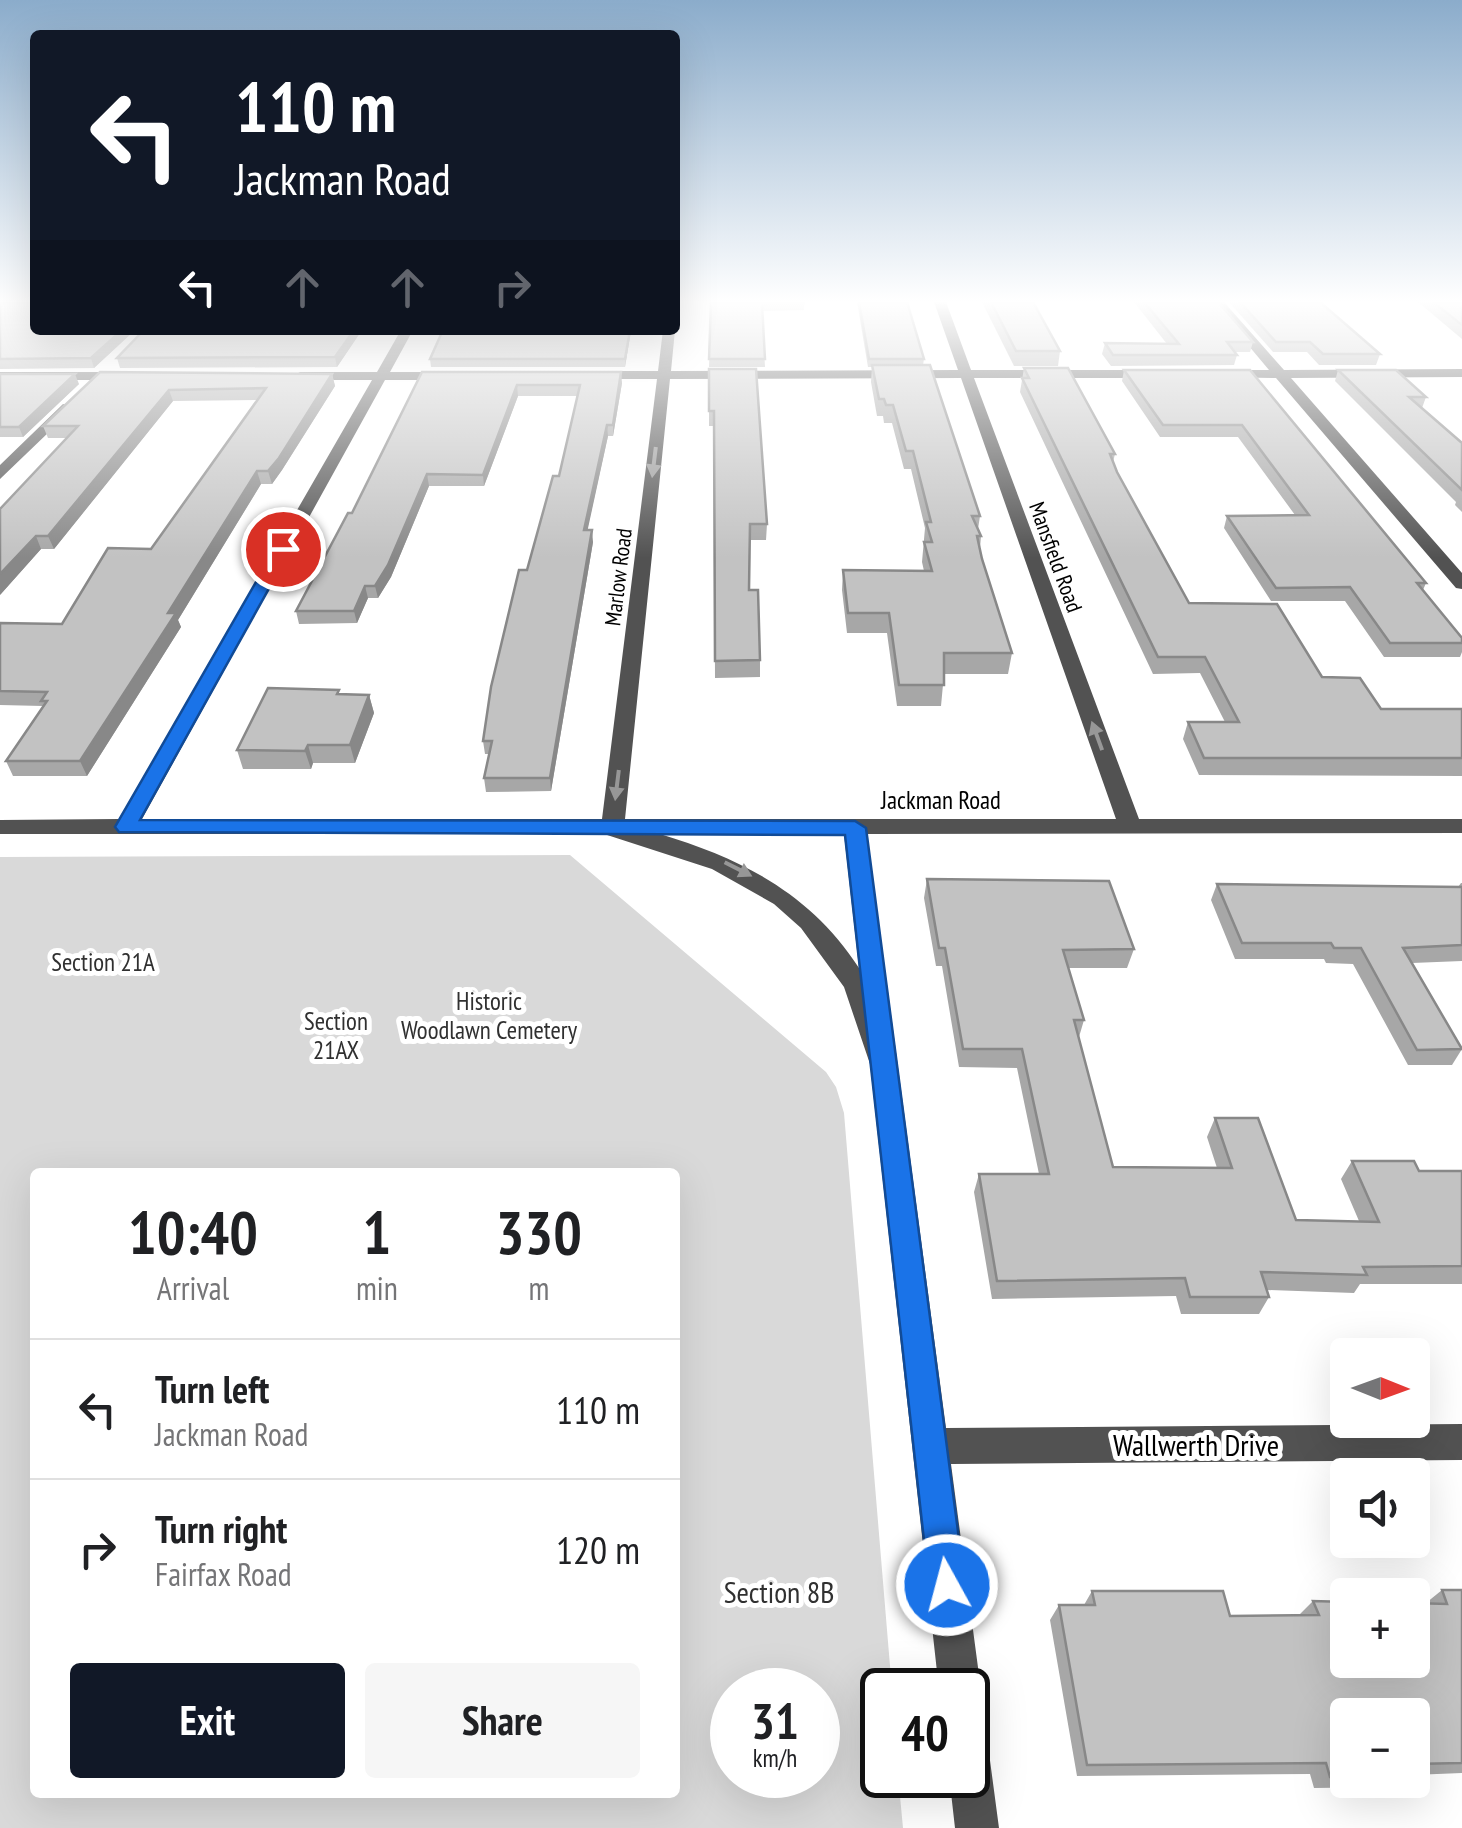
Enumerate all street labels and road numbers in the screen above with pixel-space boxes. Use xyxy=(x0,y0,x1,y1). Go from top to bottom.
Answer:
street label: Mansfield Road xyxy=(1023,498,1089,616)
street label: Marlow Road xyxy=(598,527,638,627)
street label: Jackman Road xyxy=(880,784,1001,816)
street label: Wallwerth Drive xyxy=(1113,1425,1279,1464)

